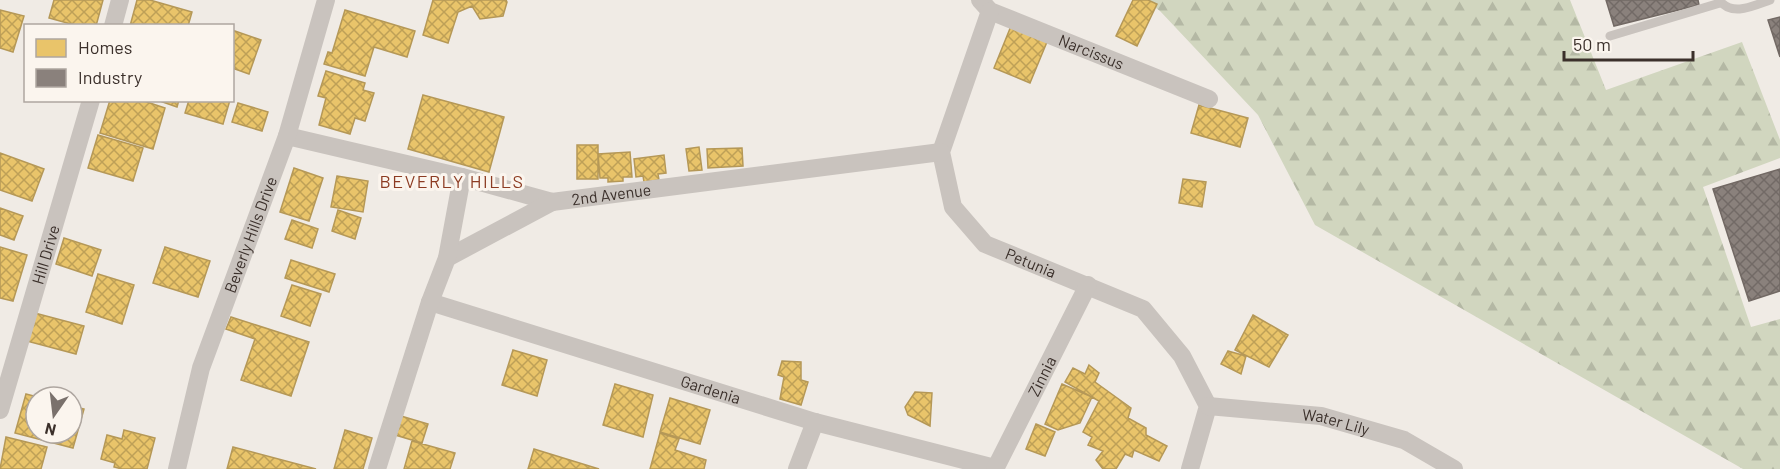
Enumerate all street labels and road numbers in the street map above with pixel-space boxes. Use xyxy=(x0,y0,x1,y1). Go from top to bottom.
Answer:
street label: Narcissus xyxy=(1056,30,1127,73)
street label: Beverly Hills Drive xyxy=(220,174,280,295)
street label: 2nd Avenue xyxy=(570,179,652,208)
street label: Hill Drive xyxy=(27,223,63,286)
street label: Petunia xyxy=(1003,244,1059,281)
street label: Zinnia xyxy=(1023,353,1060,399)
street label: Gardenia xyxy=(678,371,743,407)
street label: Water Lily xyxy=(1301,404,1372,439)

